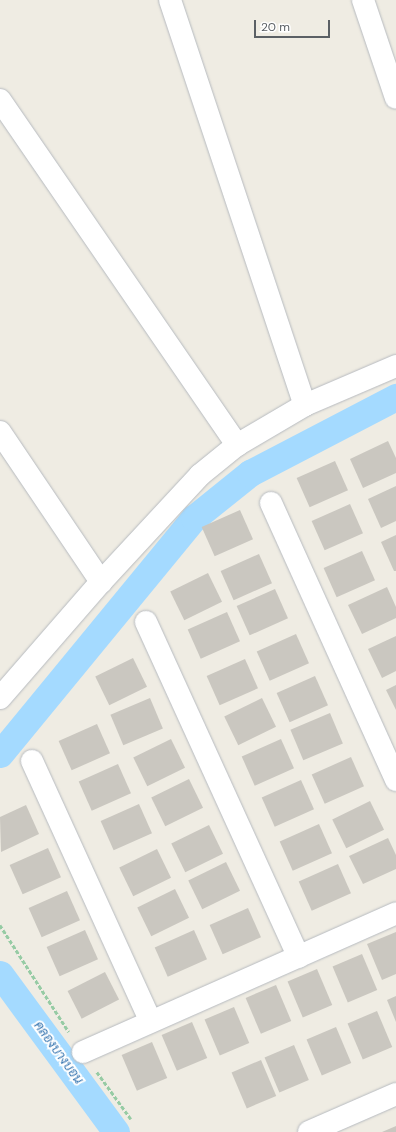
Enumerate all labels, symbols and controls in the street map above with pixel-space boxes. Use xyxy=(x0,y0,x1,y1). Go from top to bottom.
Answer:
scale bar xyxy=(256,12,332,38)
text: 20 m xyxy=(261,19,290,35)
water label: คลองบางบอน xyxy=(30,1019,86,1087)

